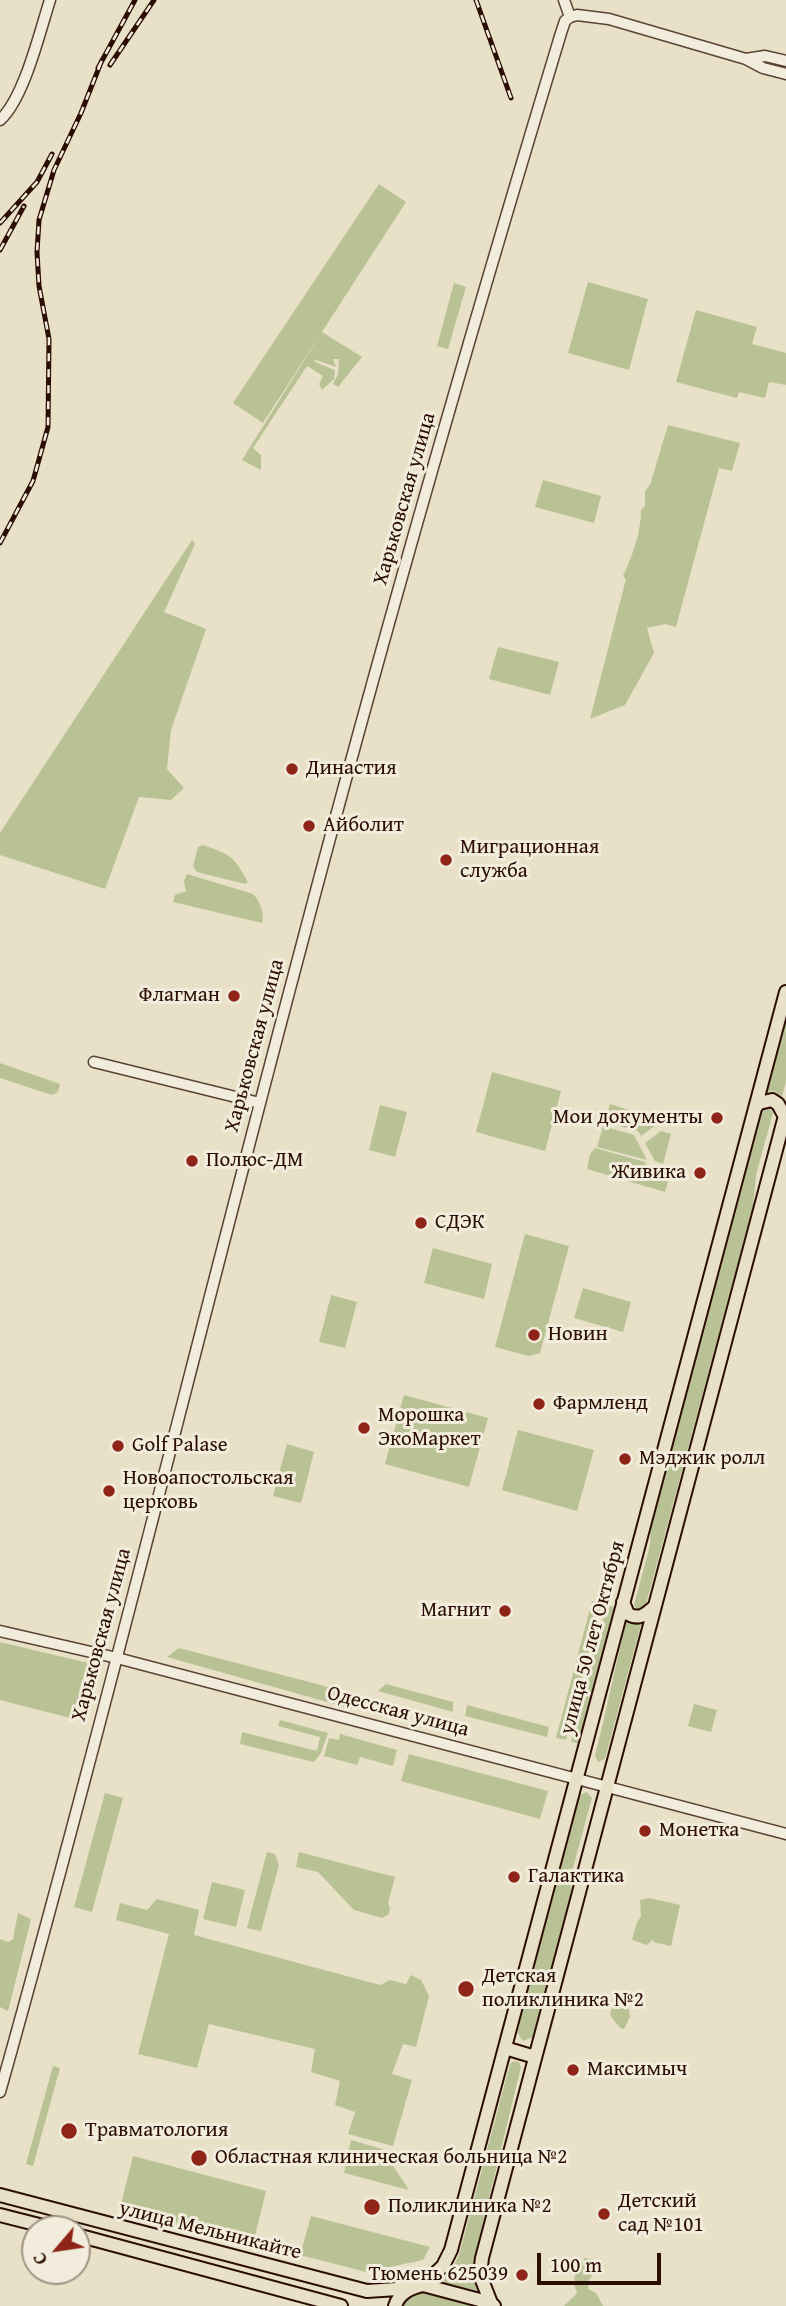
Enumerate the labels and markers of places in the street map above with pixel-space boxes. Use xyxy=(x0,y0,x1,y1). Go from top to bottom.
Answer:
place label: Династия xyxy=(306,756,397,782)
marker: Династия xyxy=(284,761,300,777)
place label: Айболит xyxy=(323,813,404,839)
marker: Айболит xyxy=(301,818,317,834)
place label: Миграционная служба xyxy=(460,835,599,885)
marker: Миграционная служба xyxy=(438,852,454,868)
place label: Флагман xyxy=(139,983,220,1009)
marker: Флагман xyxy=(226,988,242,1004)
place label: Мои документы xyxy=(553,1105,703,1131)
marker: Мои документы xyxy=(709,1110,725,1126)
place label: Полюс-ДМ xyxy=(206,1148,303,1174)
marker: Полюс-ДМ xyxy=(184,1153,200,1169)
place label: Живика xyxy=(611,1160,686,1186)
marker: Живика xyxy=(692,1165,708,1181)
place label: СДЭК xyxy=(435,1210,485,1236)
marker: СДЭК xyxy=(413,1215,429,1231)
place label: Новин xyxy=(548,1322,608,1348)
marker: Новин xyxy=(526,1327,542,1343)
place label: Фармленд xyxy=(553,1391,648,1417)
marker: Фармленд xyxy=(531,1396,547,1412)
place label: Морошка ЭкоМаркет xyxy=(378,1403,481,1453)
marker: Морошка ЭкоМаркет xyxy=(356,1420,372,1436)
place label: Golf Palase xyxy=(132,1433,228,1459)
marker: Golf Palase xyxy=(110,1438,126,1454)
place label: Мэджик ролл xyxy=(639,1446,765,1472)
marker: Мэджик ролл xyxy=(617,1451,633,1467)
place label: Новоапостольская церковь xyxy=(123,1466,294,1516)
marker: Новоапостольская церковь xyxy=(101,1483,117,1499)
place label: Магнит xyxy=(421,1598,491,1624)
marker: Магнит xyxy=(497,1603,513,1619)
place label: Монетка xyxy=(659,1818,739,1844)
marker: Монетка xyxy=(637,1823,653,1839)
place label: Галактика xyxy=(528,1864,624,1890)
marker: Галактика xyxy=(506,1869,522,1885)
place label: Детская поликлиника №2 xyxy=(482,1964,644,2014)
marker: Детская поликлиника №2 xyxy=(456,1979,476,1999)
place label: Максимыч xyxy=(587,2057,687,2083)
marker: Максимыч xyxy=(565,2062,581,2078)
place label: Травматология xyxy=(85,2118,228,2144)
marker: Травматология xyxy=(59,2121,79,2141)
place label: Областная клиническая больница №2 xyxy=(215,2145,567,2171)
marker: Областная клиническая больница №2 xyxy=(189,2148,209,2168)
place label: Детский сад №101 xyxy=(618,2189,704,2239)
place label: Поликлиника №2 xyxy=(388,2194,552,2220)
marker: Поликлиника №2 xyxy=(362,2197,382,2217)
marker: Детский сад №101 xyxy=(596,2206,612,2222)
place label: Тюмень 625039 xyxy=(369,2262,508,2288)
marker: Тюмень 625039 xyxy=(514,2267,530,2283)

